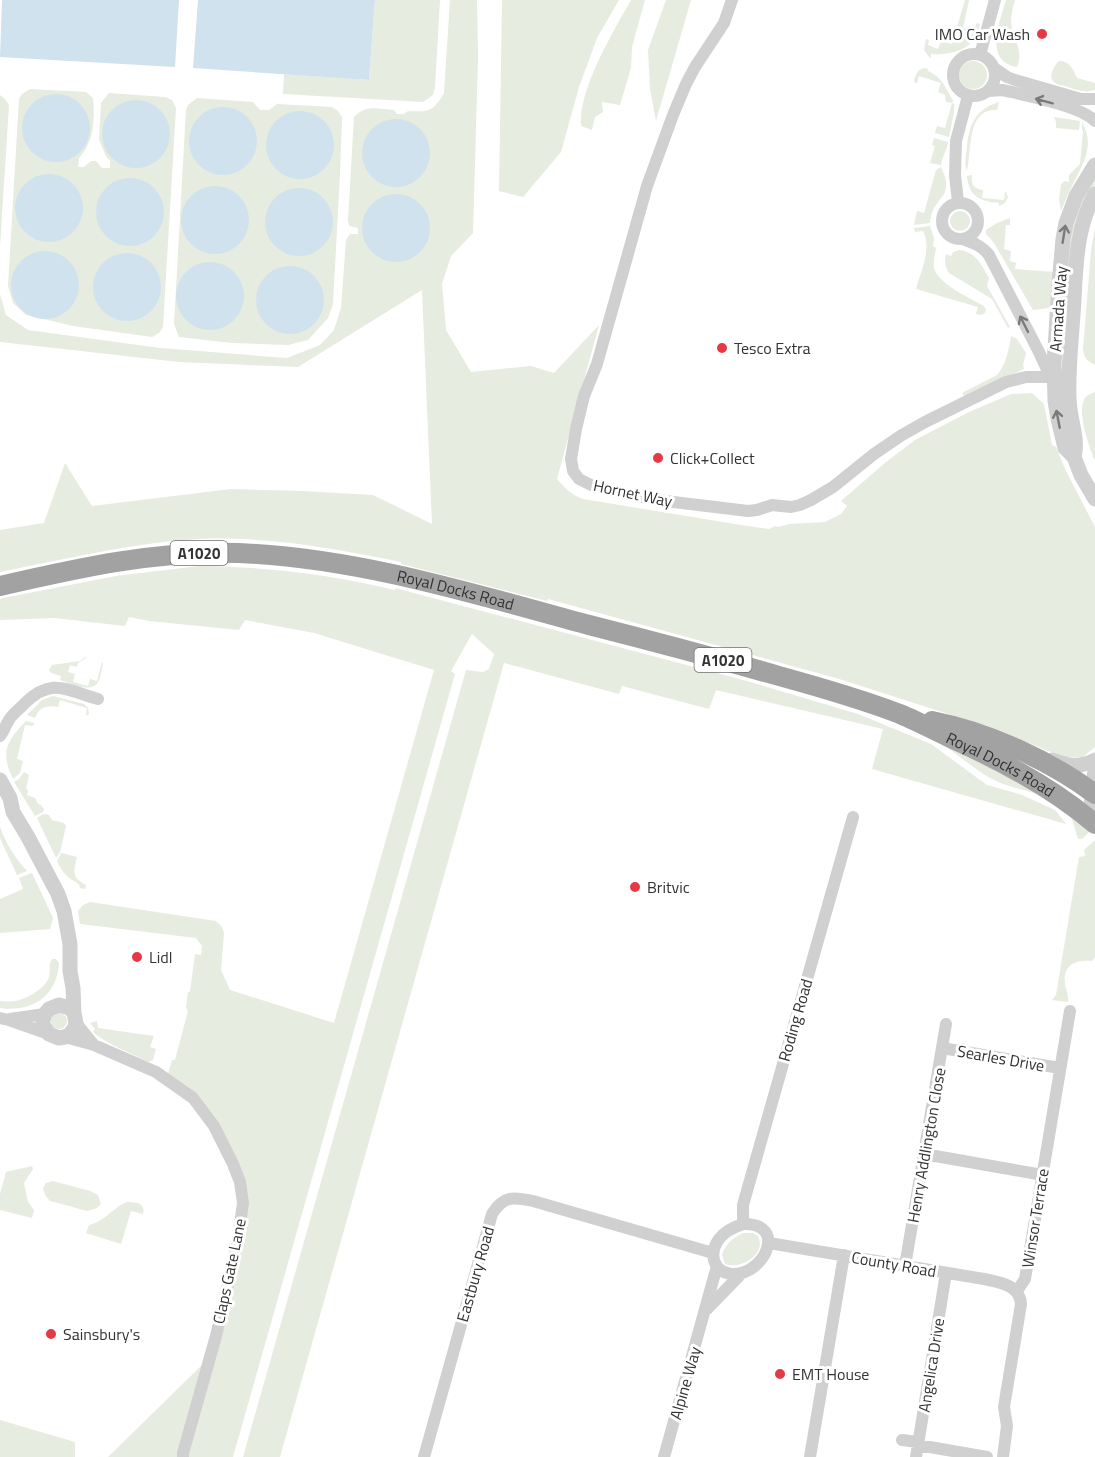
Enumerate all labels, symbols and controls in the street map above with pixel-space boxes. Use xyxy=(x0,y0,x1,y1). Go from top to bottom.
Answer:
place label: IMO Car Wash xyxy=(935,22,1030,46)
marker: IMO Car Wash xyxy=(1035,27,1049,41)
one-way arrow xyxy=(1035,94,1054,106)
one-way arrow xyxy=(1059,225,1070,245)
street label: Armada Way xyxy=(1043,265,1073,353)
one-way arrow xyxy=(1018,315,1030,333)
place label: Tesco Extra xyxy=(734,336,811,360)
marker: Tesco Extra xyxy=(715,341,729,355)
one-way arrow xyxy=(1052,409,1063,429)
place label: Click+Collect xyxy=(670,446,755,470)
marker: Click+Collect xyxy=(651,451,665,465)
street label: Hornet Way xyxy=(591,473,675,513)
road number: A1020 xyxy=(170,541,228,565)
street label: Royal Docks Road xyxy=(395,563,517,616)
road number: A1020 xyxy=(694,648,752,672)
street label: Royal Docks Road xyxy=(942,726,1060,803)
place label: Britvic xyxy=(647,875,690,899)
marker: Britvic xyxy=(628,880,642,894)
place label: Lidl xyxy=(149,945,172,969)
marker: Lidl xyxy=(130,950,144,964)
street label: Roding Road xyxy=(772,976,818,1064)
street label: Searles Drive xyxy=(956,1039,1046,1077)
street label: Henry Addlington Close xyxy=(901,1066,951,1224)
street label: Winsor Terrace xyxy=(1015,1167,1055,1269)
street label: Claps Gate Lane xyxy=(206,1216,252,1326)
street label: Eastbury Road xyxy=(450,1223,500,1325)
street label: County Road xyxy=(850,1245,938,1283)
street label: Angelica Drive xyxy=(912,1316,950,1414)
place label: Sainsbury's xyxy=(63,1322,140,1346)
marker: Sainsbury's xyxy=(44,1327,58,1341)
street label: Alpine Way xyxy=(663,1343,707,1422)
place label: EMT House xyxy=(792,1362,869,1386)
marker: EMT House xyxy=(773,1367,787,1381)

